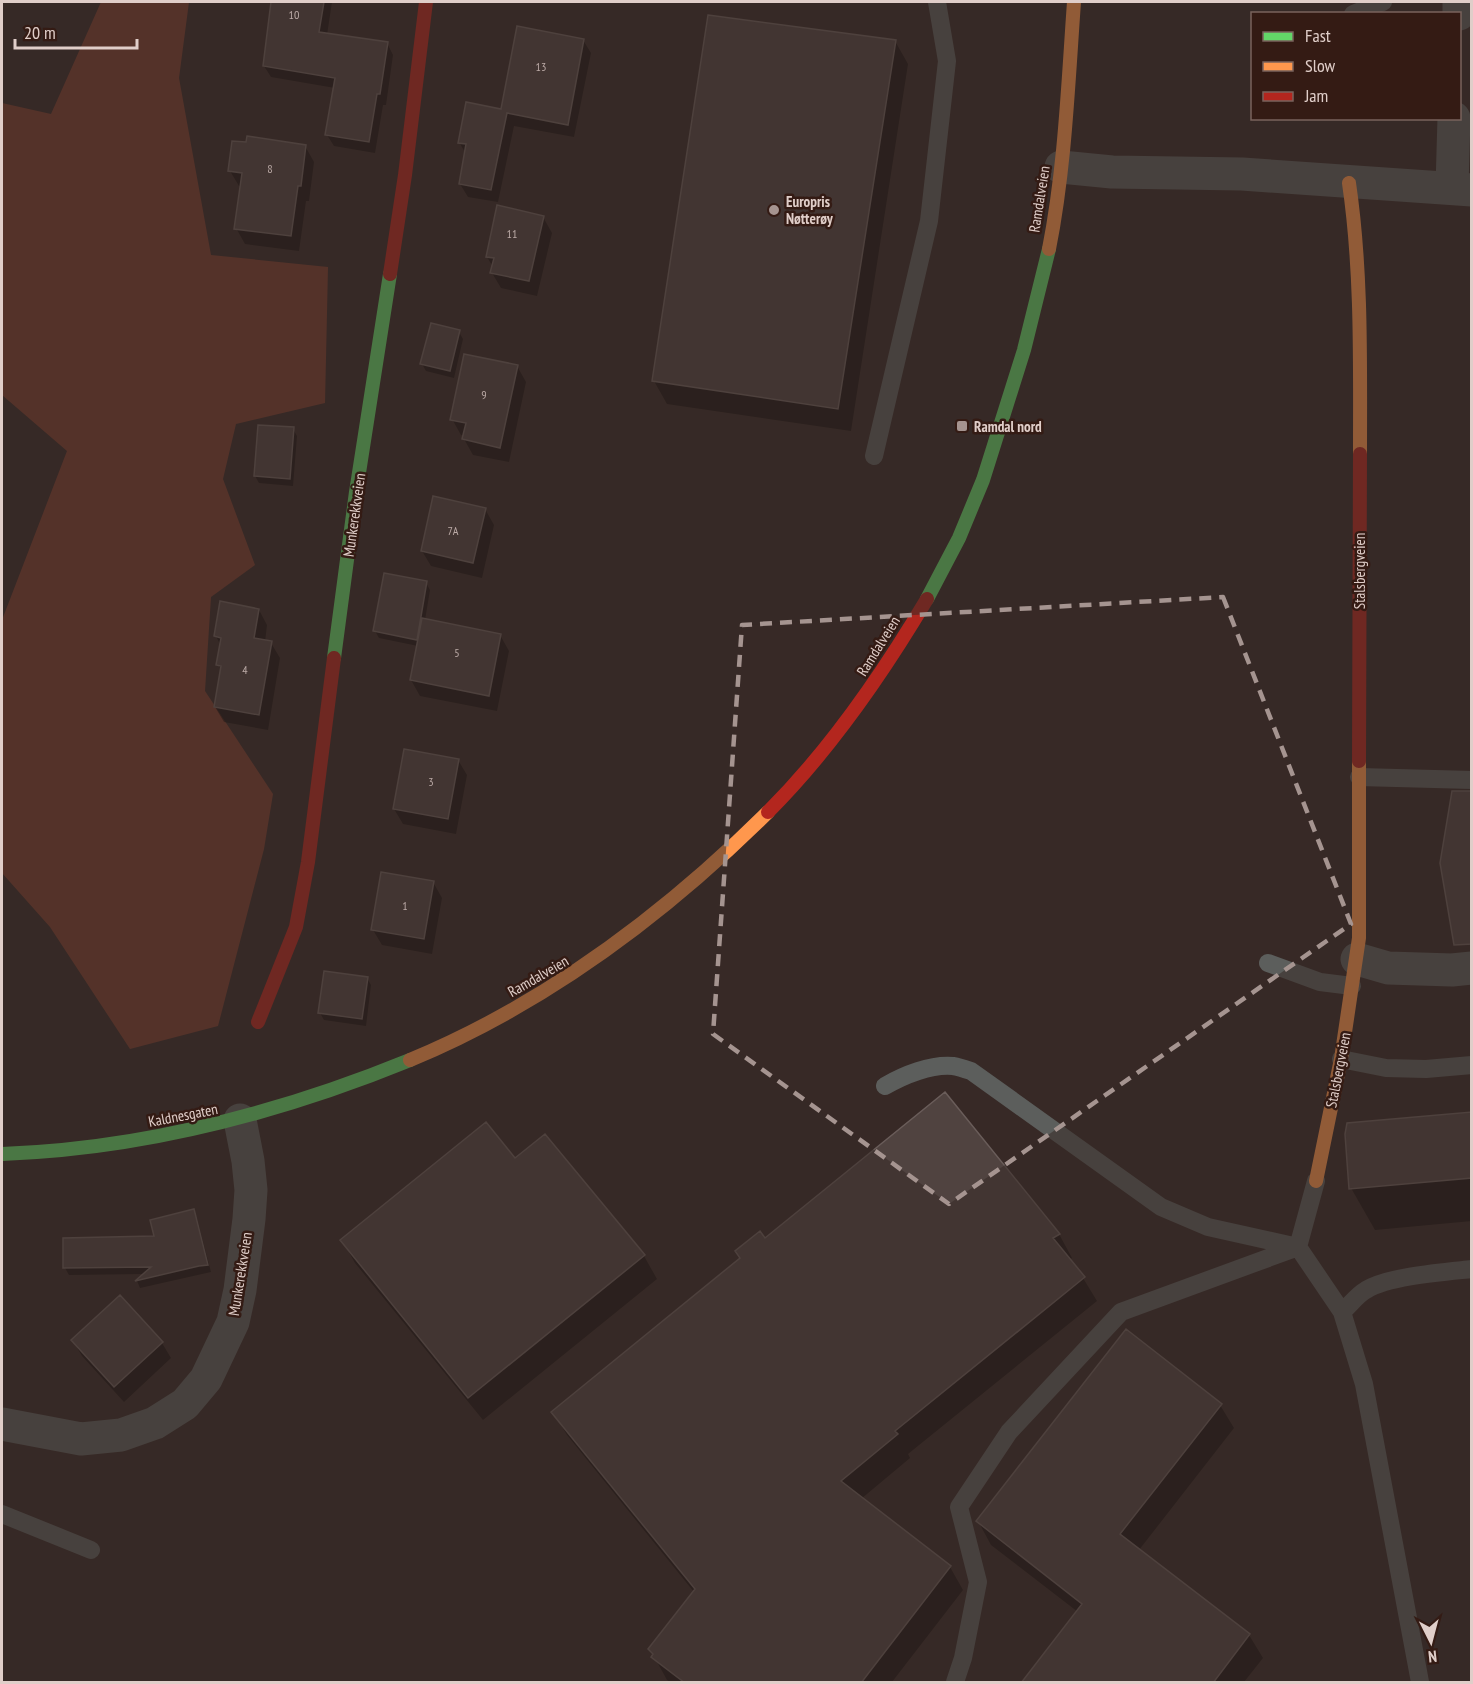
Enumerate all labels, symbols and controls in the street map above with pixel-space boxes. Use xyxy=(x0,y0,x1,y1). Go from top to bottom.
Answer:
house number: 10 xyxy=(289,7,299,22)
scale bar xyxy=(15,12,136,50)
legend xyxy=(1251,12,1461,120)
text: 20 m xyxy=(24,21,56,44)
text: Fast xyxy=(1305,24,1331,47)
text: Slow xyxy=(1305,54,1336,77)
house number: 13 xyxy=(536,59,546,74)
text: Jam xyxy=(1304,84,1328,107)
house number: 8 xyxy=(267,161,273,176)
street label: Ramdalveien xyxy=(1024,164,1054,234)
place label: Europris Nøtterøy xyxy=(786,192,834,228)
marker: Europris Nøtterøy xyxy=(767,203,781,217)
house number: 11 xyxy=(507,226,517,241)
house number: 9 xyxy=(481,387,487,402)
place label: Ramdal nord xyxy=(974,417,1042,436)
marker: Ramdal nord xyxy=(955,419,969,433)
street label: Munkerekkveien xyxy=(339,472,369,558)
house number: 7A xyxy=(448,523,459,538)
street label: Stalsbergveien xyxy=(1350,533,1369,609)
street label: Ramdalveien xyxy=(852,613,904,679)
house number: 5 xyxy=(454,645,460,660)
house number: 4 xyxy=(242,662,248,677)
house number: 3 xyxy=(428,774,434,789)
house number: 1 xyxy=(402,898,408,913)
street label: Ramdalveien xyxy=(504,951,572,1001)
street label: Stalsbergveien xyxy=(1321,1031,1355,1109)
street label: Kaldnesgaten xyxy=(147,1099,219,1131)
street label: Munkerekkveien xyxy=(224,1231,256,1317)
north arrow xyxy=(1401,1612,1461,1672)
text: N xyxy=(1427,1647,1438,1667)

